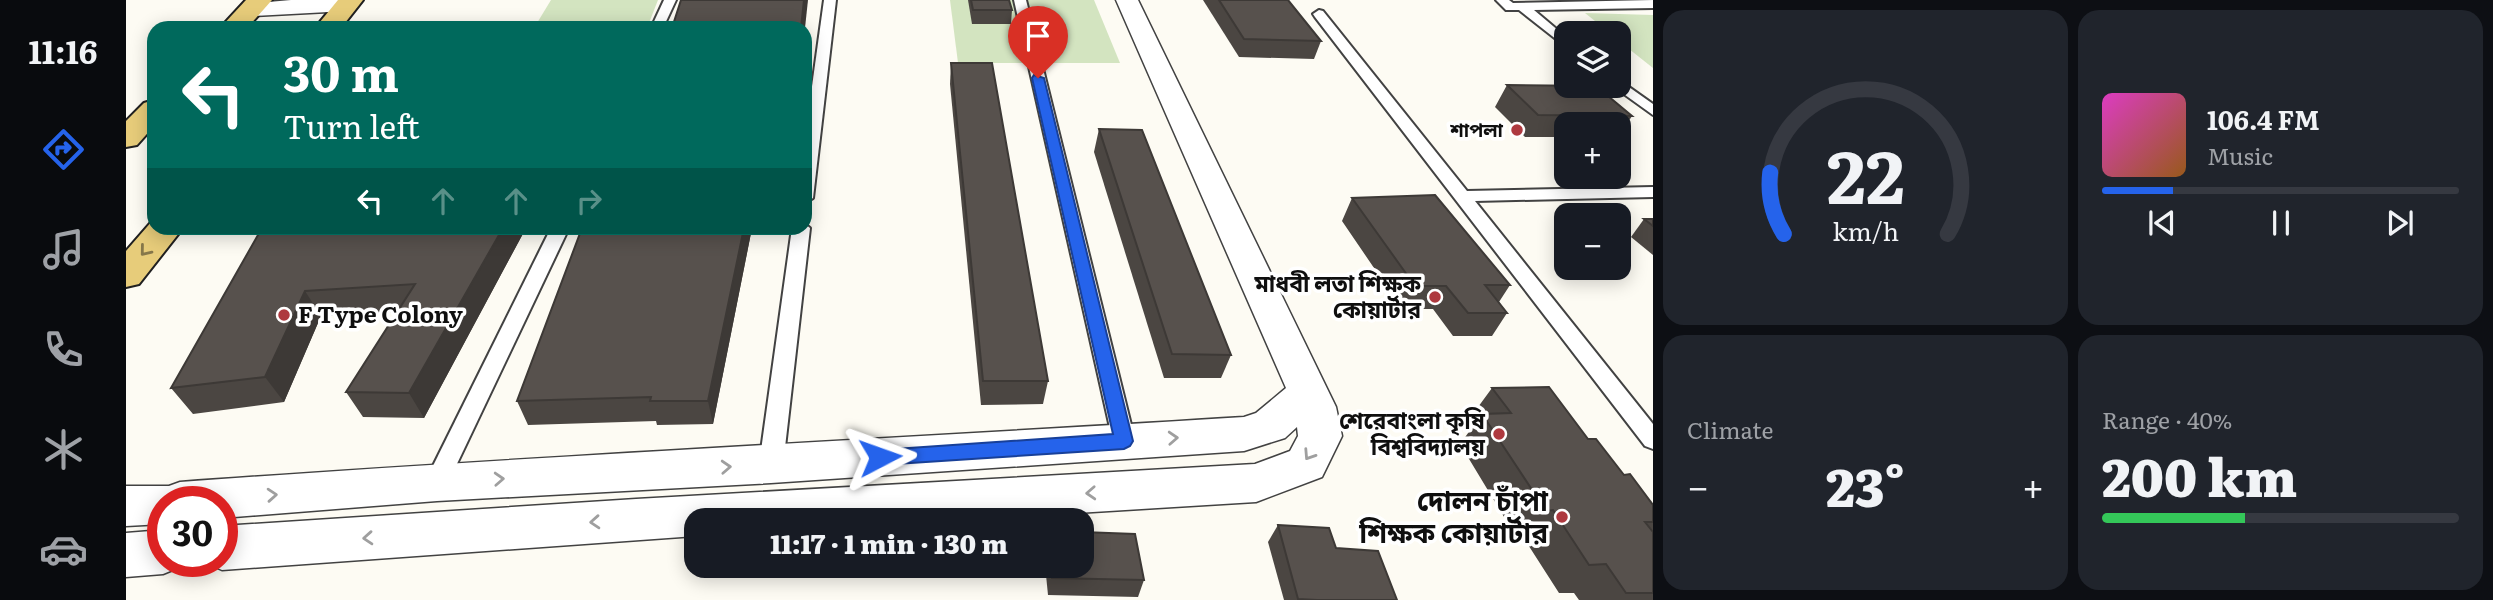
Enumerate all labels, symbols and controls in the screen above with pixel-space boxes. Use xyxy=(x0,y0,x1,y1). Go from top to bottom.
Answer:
pin xyxy=(1008,6,1068,78)
icon: arrive xyxy=(1019,17,1057,55)
map controls xyxy=(1554,21,1631,280)
button: layers xyxy=(1554,21,1631,98)
text: 11:16 xyxy=(29,26,97,74)
text: 30 m xyxy=(283,34,399,107)
icon: left xyxy=(168,49,259,140)
text: 106.4 FM xyxy=(2207,99,2320,138)
text: Turn left xyxy=(283,101,420,149)
button: + xyxy=(1554,112,1631,189)
place label: শাপলা xyxy=(1449,115,1504,143)
text: 22 xyxy=(1826,118,1905,226)
marker: শাপলা xyxy=(1509,122,1525,138)
icon: directions xyxy=(39,125,88,174)
text: Music xyxy=(2207,138,2273,172)
icon: left xyxy=(351,182,389,220)
icon: ahead xyxy=(424,182,462,220)
icon: ahead xyxy=(497,182,535,220)
icon: right xyxy=(570,182,608,220)
button: − xyxy=(1554,203,1631,280)
icon: previous xyxy=(2143,204,2181,242)
icon: pause xyxy=(2262,204,2300,242)
icon: next xyxy=(2381,204,2419,242)
text: km/h xyxy=(1832,212,1899,249)
icon: music xyxy=(39,225,88,274)
one-way arrow xyxy=(141,244,154,256)
place label: মাধবী লতা শিক্ষক কোয়ার্টার xyxy=(1253,265,1422,325)
marker: মাধবী লতা শিক্ষক কোয়ার্টার xyxy=(1427,289,1443,305)
place label: F Type Colony xyxy=(298,296,463,330)
marker: F Type Colony xyxy=(276,307,292,323)
icon: phone xyxy=(39,325,88,374)
place label: শেরেবাংলা কৃষি বিশ্ববিদ্যালয় xyxy=(1339,402,1486,462)
text: Range · 40% xyxy=(2102,402,2232,436)
text: Climate xyxy=(1687,412,1773,446)
position arrow xyxy=(843,420,917,494)
icon: climate xyxy=(39,425,88,474)
marker: শেরেবাংলা কৃষি বিশ্ববিদ্যালয় xyxy=(1491,426,1507,442)
one-way arrow xyxy=(1168,431,1179,446)
text: 200 km xyxy=(2102,436,2297,513)
text: 23° xyxy=(1826,446,1905,523)
one-way arrow xyxy=(1305,447,1318,460)
text: − xyxy=(1687,456,1709,513)
text: + xyxy=(2022,456,2044,513)
one-way arrow xyxy=(721,460,732,475)
one-way arrow xyxy=(494,472,505,487)
place label: দোলন চাঁপা শিক্ষক কোয়ার্টার xyxy=(1358,478,1549,552)
one-way arrow xyxy=(1085,485,1096,500)
speed limit sign: 30 xyxy=(147,486,238,577)
one-way arrow xyxy=(267,488,278,503)
marker: দোলন চাঁপা শিক্ষক কোয়ার্টার xyxy=(1554,509,1570,525)
one-way arrow xyxy=(589,514,600,529)
text: 11:17 · 1 min · 130 m xyxy=(770,523,1008,562)
icon: car xyxy=(39,525,88,574)
one-way arrow xyxy=(362,530,373,545)

